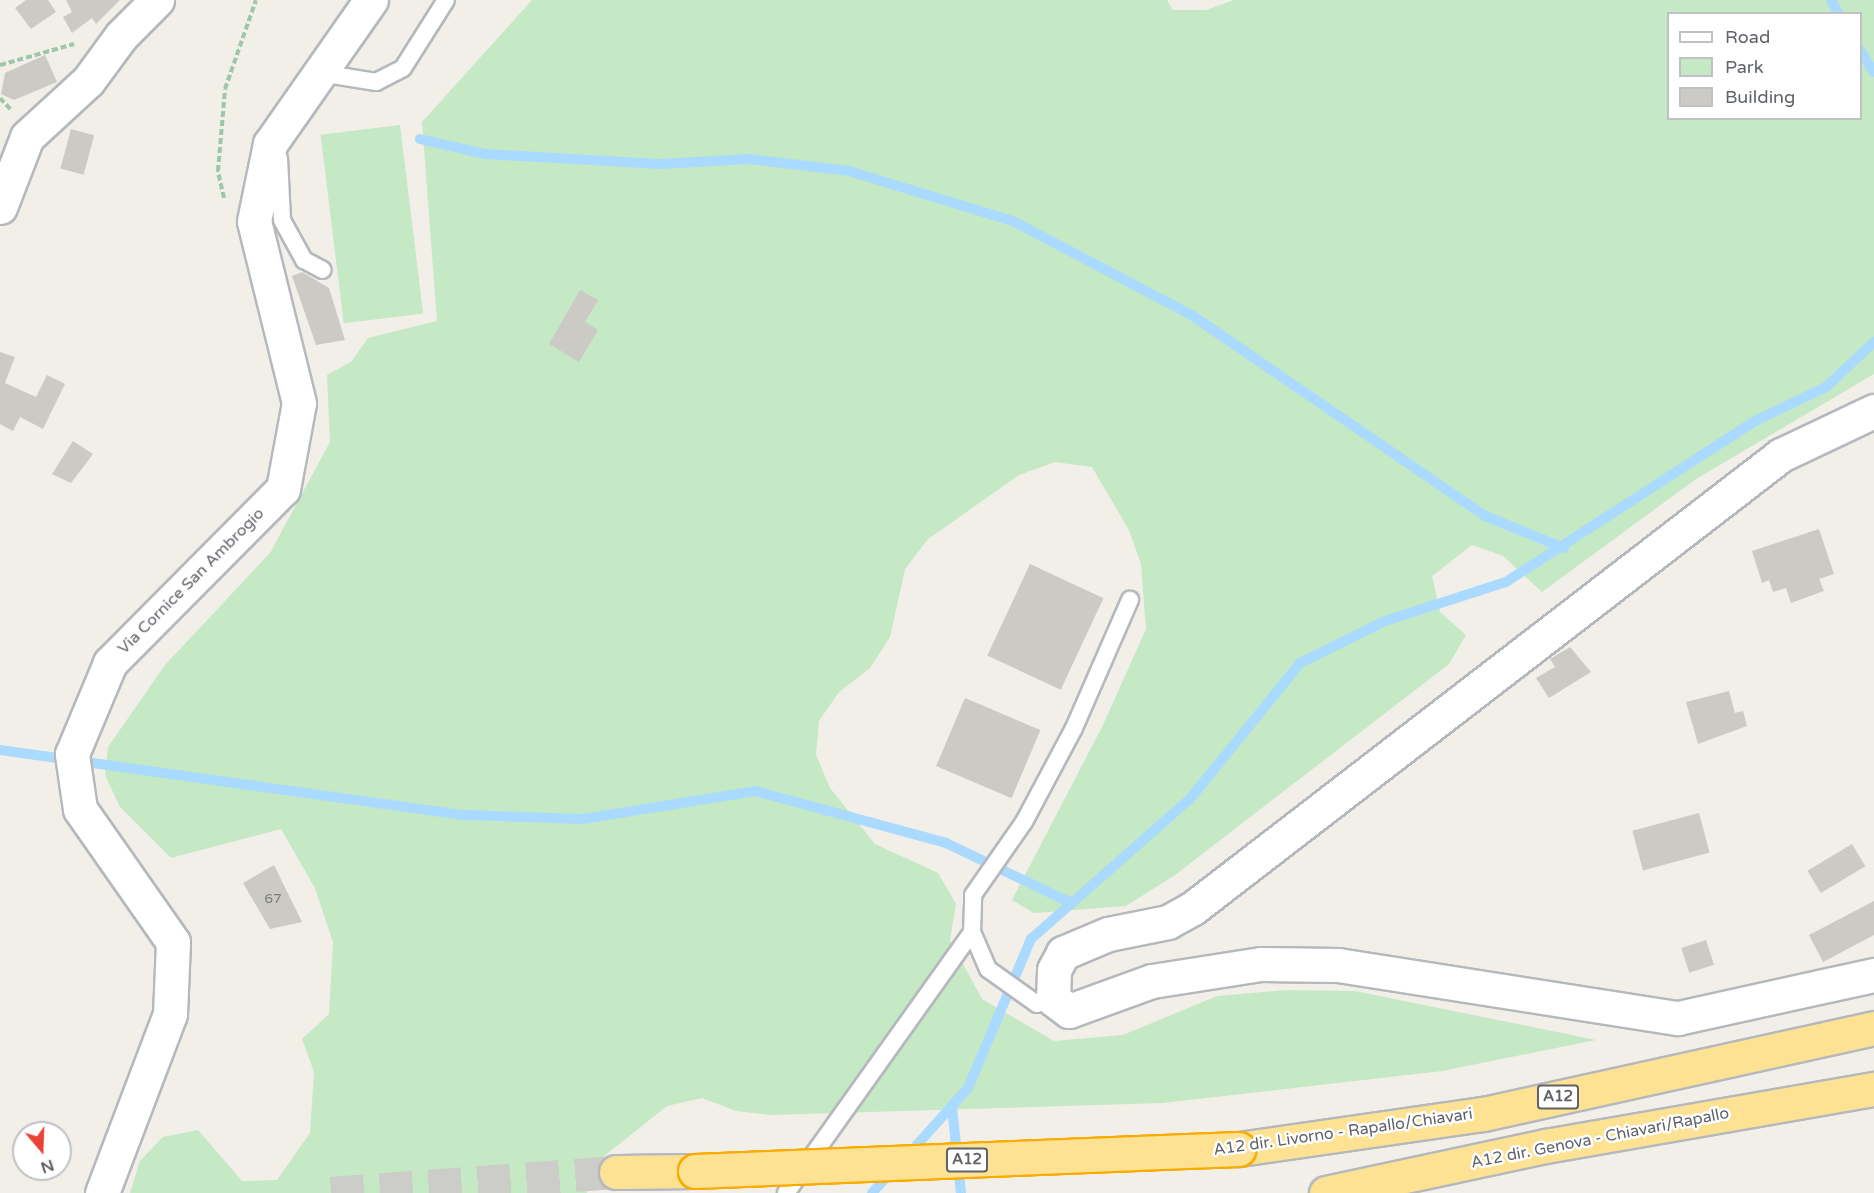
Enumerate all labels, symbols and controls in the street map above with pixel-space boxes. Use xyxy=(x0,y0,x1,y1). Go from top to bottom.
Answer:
legend xyxy=(1667,12,1862,120)
text: Road xyxy=(1725,26,1770,48)
text: Park xyxy=(1725,56,1763,78)
text: Building xyxy=(1725,86,1795,108)
street label: Via Cornice San Ambrogio xyxy=(114,504,268,658)
house number: 67 xyxy=(264,891,282,907)
road number: A12 xyxy=(1536,1085,1580,1109)
street label: A12 dir. Livorno - Rapallo/Chiavari xyxy=(1212,1104,1474,1160)
street label: A12 dir. Genova - Chiavari/Rapallo xyxy=(1469,1104,1731,1172)
north arrow xyxy=(12,1121,72,1181)
road number: A12 xyxy=(944,1148,990,1172)
text: N xyxy=(38,1155,57,1178)

